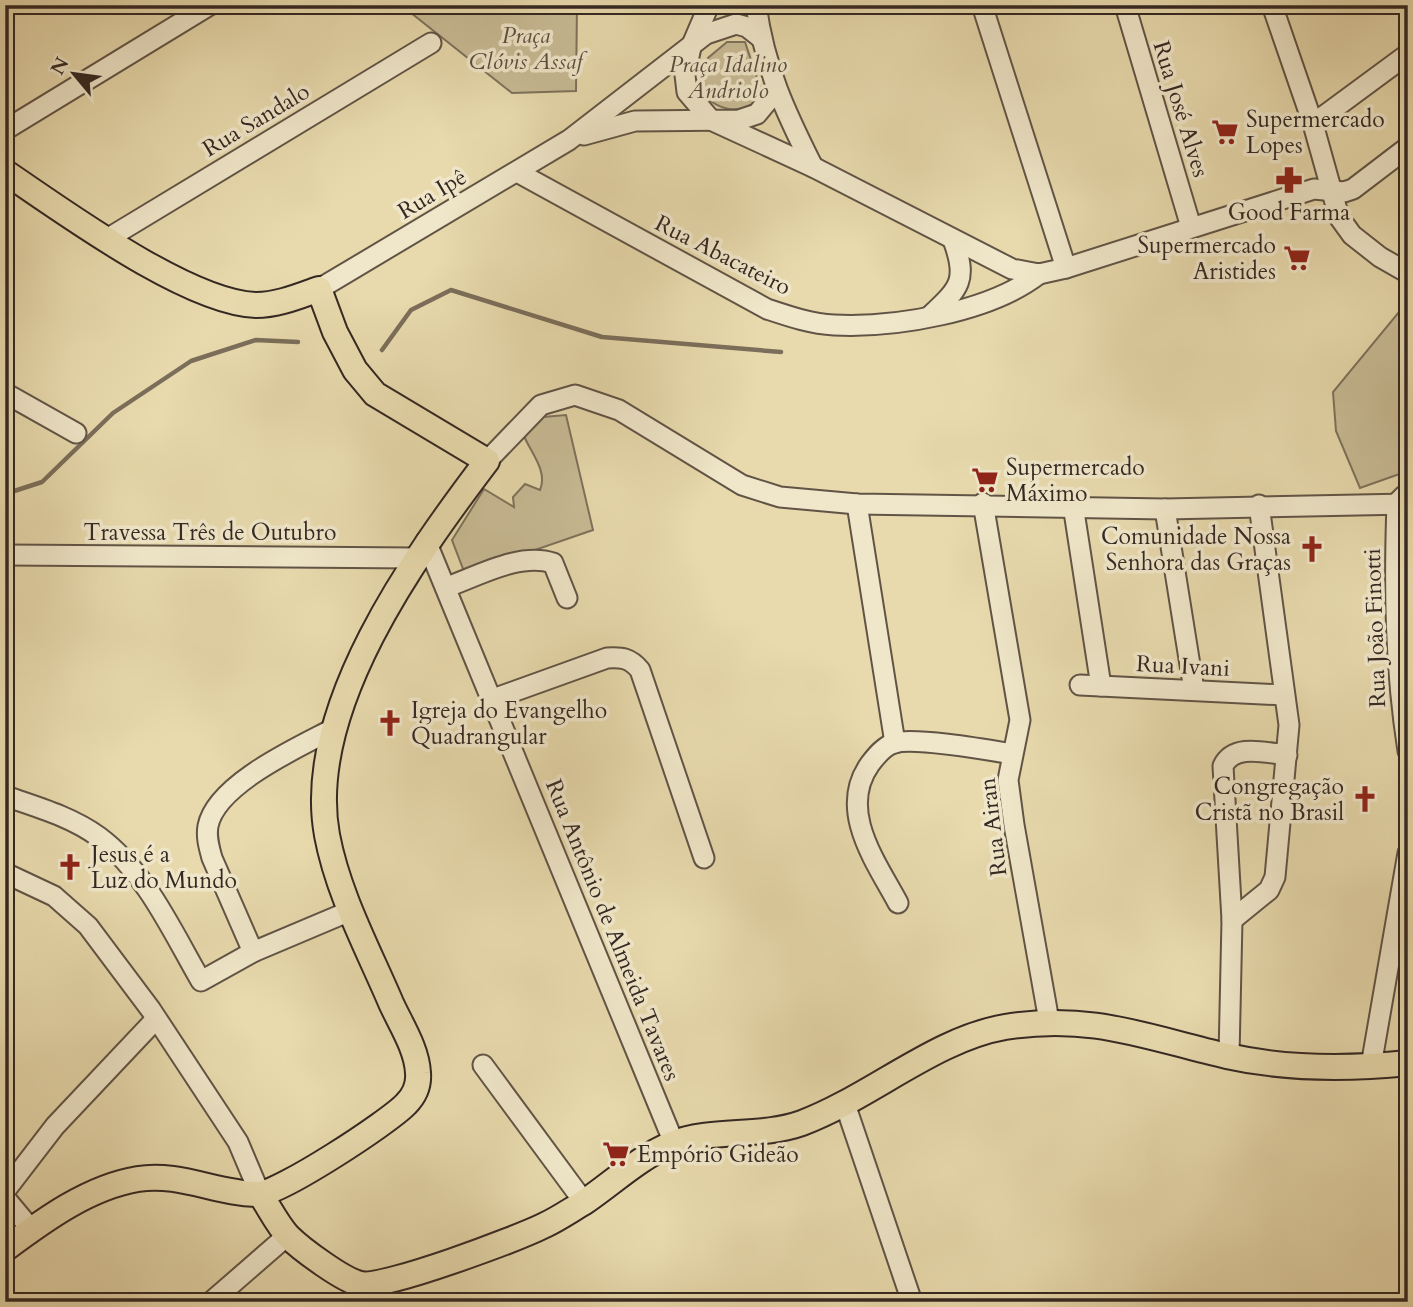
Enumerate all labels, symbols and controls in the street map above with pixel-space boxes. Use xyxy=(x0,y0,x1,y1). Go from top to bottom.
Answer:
park label: Praça Clóvis Assaf xyxy=(469,20,588,77)
street label: Rua José Alves xyxy=(1146,37,1216,181)
north arrow xyxy=(38,38,108,108)
park label: Praça Idalino Andriolo xyxy=(669,49,787,106)
text: N xyxy=(45,52,76,80)
street label: Rua Sandalo xyxy=(197,76,315,164)
place label: Supermercado Lopes xyxy=(1246,104,1385,161)
supermarket icon: Supermercado Lopes xyxy=(1210,117,1240,147)
street label: Rua Ipê xyxy=(392,161,472,227)
pharmacy icon: Good Farma xyxy=(1274,165,1304,195)
place label: Good Farma xyxy=(1228,197,1350,228)
street label: Rua Abacateiro xyxy=(650,207,796,303)
place label: Supermercado Aristides xyxy=(1137,230,1276,287)
supermarket icon: Supermercado Aristides xyxy=(1282,243,1312,273)
place label: Supermercado Máximo xyxy=(1006,452,1145,509)
supermarket icon: Supermercado Máximo xyxy=(970,465,1000,495)
street label: Travessa Três de Outubro xyxy=(84,517,336,548)
place label: Comunidade Nossa Senhora das Graças xyxy=(1101,521,1291,578)
church icon: Comunidade Nossa Senhora das Graças xyxy=(1297,534,1327,564)
street label: Rua João Finotti xyxy=(1357,548,1393,708)
street label: Rua Ivani xyxy=(1135,648,1231,684)
place label: Igreja do Evangelho Quadrangular xyxy=(411,695,607,752)
church icon: Igreja do Evangelho Quadrangular xyxy=(375,708,405,738)
place label: Congregação Cristã no Brasil xyxy=(1195,771,1344,828)
street label: Rua Antônio de Almeida Tavares xyxy=(538,775,688,1085)
street label: Rua Airan xyxy=(972,776,1014,878)
church icon: Congregação Cristã no Brasil xyxy=(1350,784,1380,814)
place label: Jesus é a Luz do Mundo xyxy=(88,839,237,896)
church icon: Jesus é a Luz do Mundo xyxy=(55,852,85,882)
supermarket icon: Empório Gideão xyxy=(601,1139,631,1169)
place label: Empório Gideão xyxy=(637,1139,799,1170)

